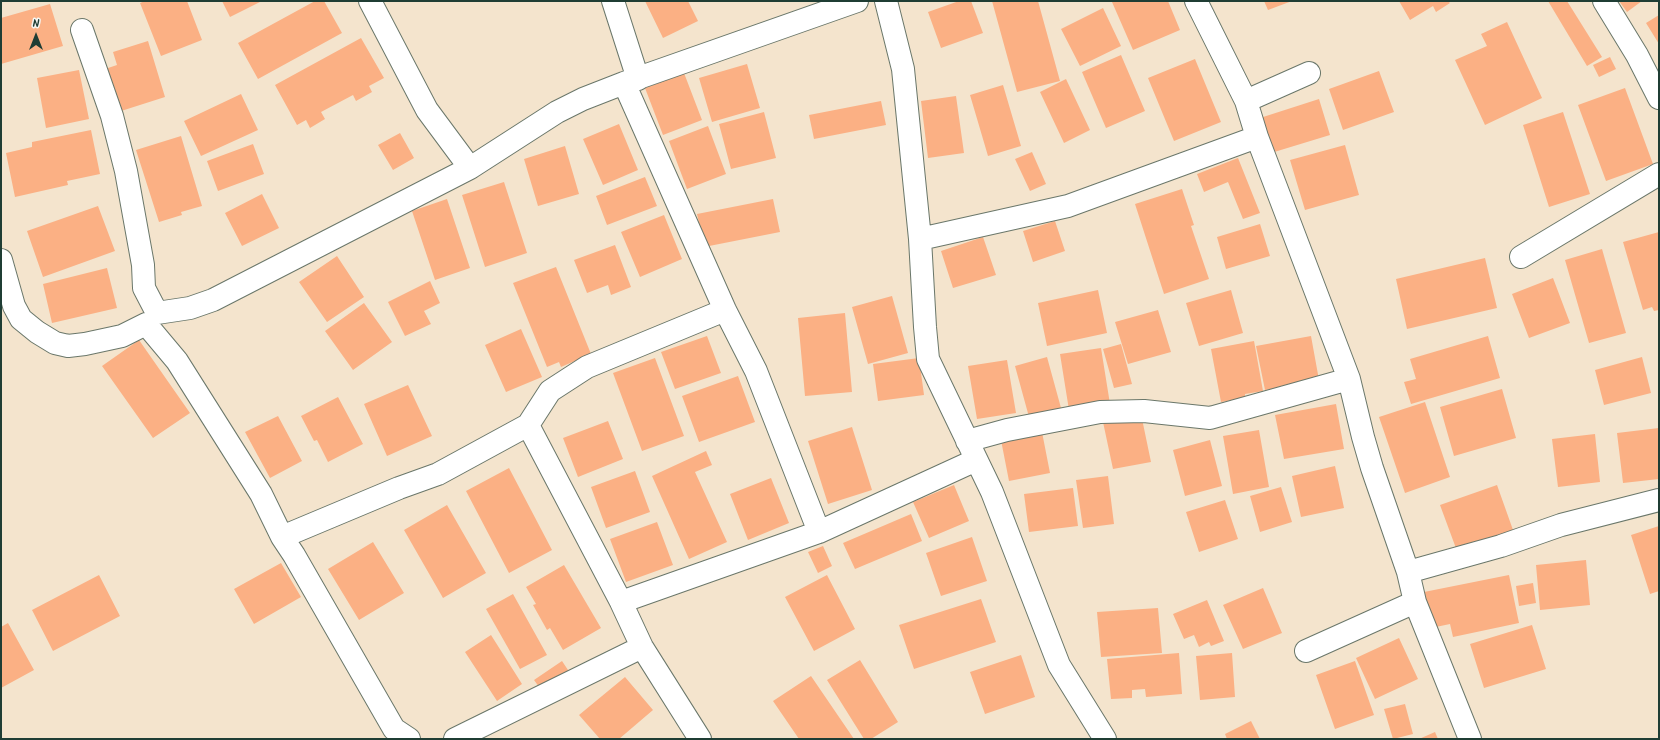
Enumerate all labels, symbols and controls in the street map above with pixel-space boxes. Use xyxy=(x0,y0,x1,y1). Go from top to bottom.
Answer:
text: N xyxy=(33,15,39,33)
north arrow xyxy=(16,16,56,56)

